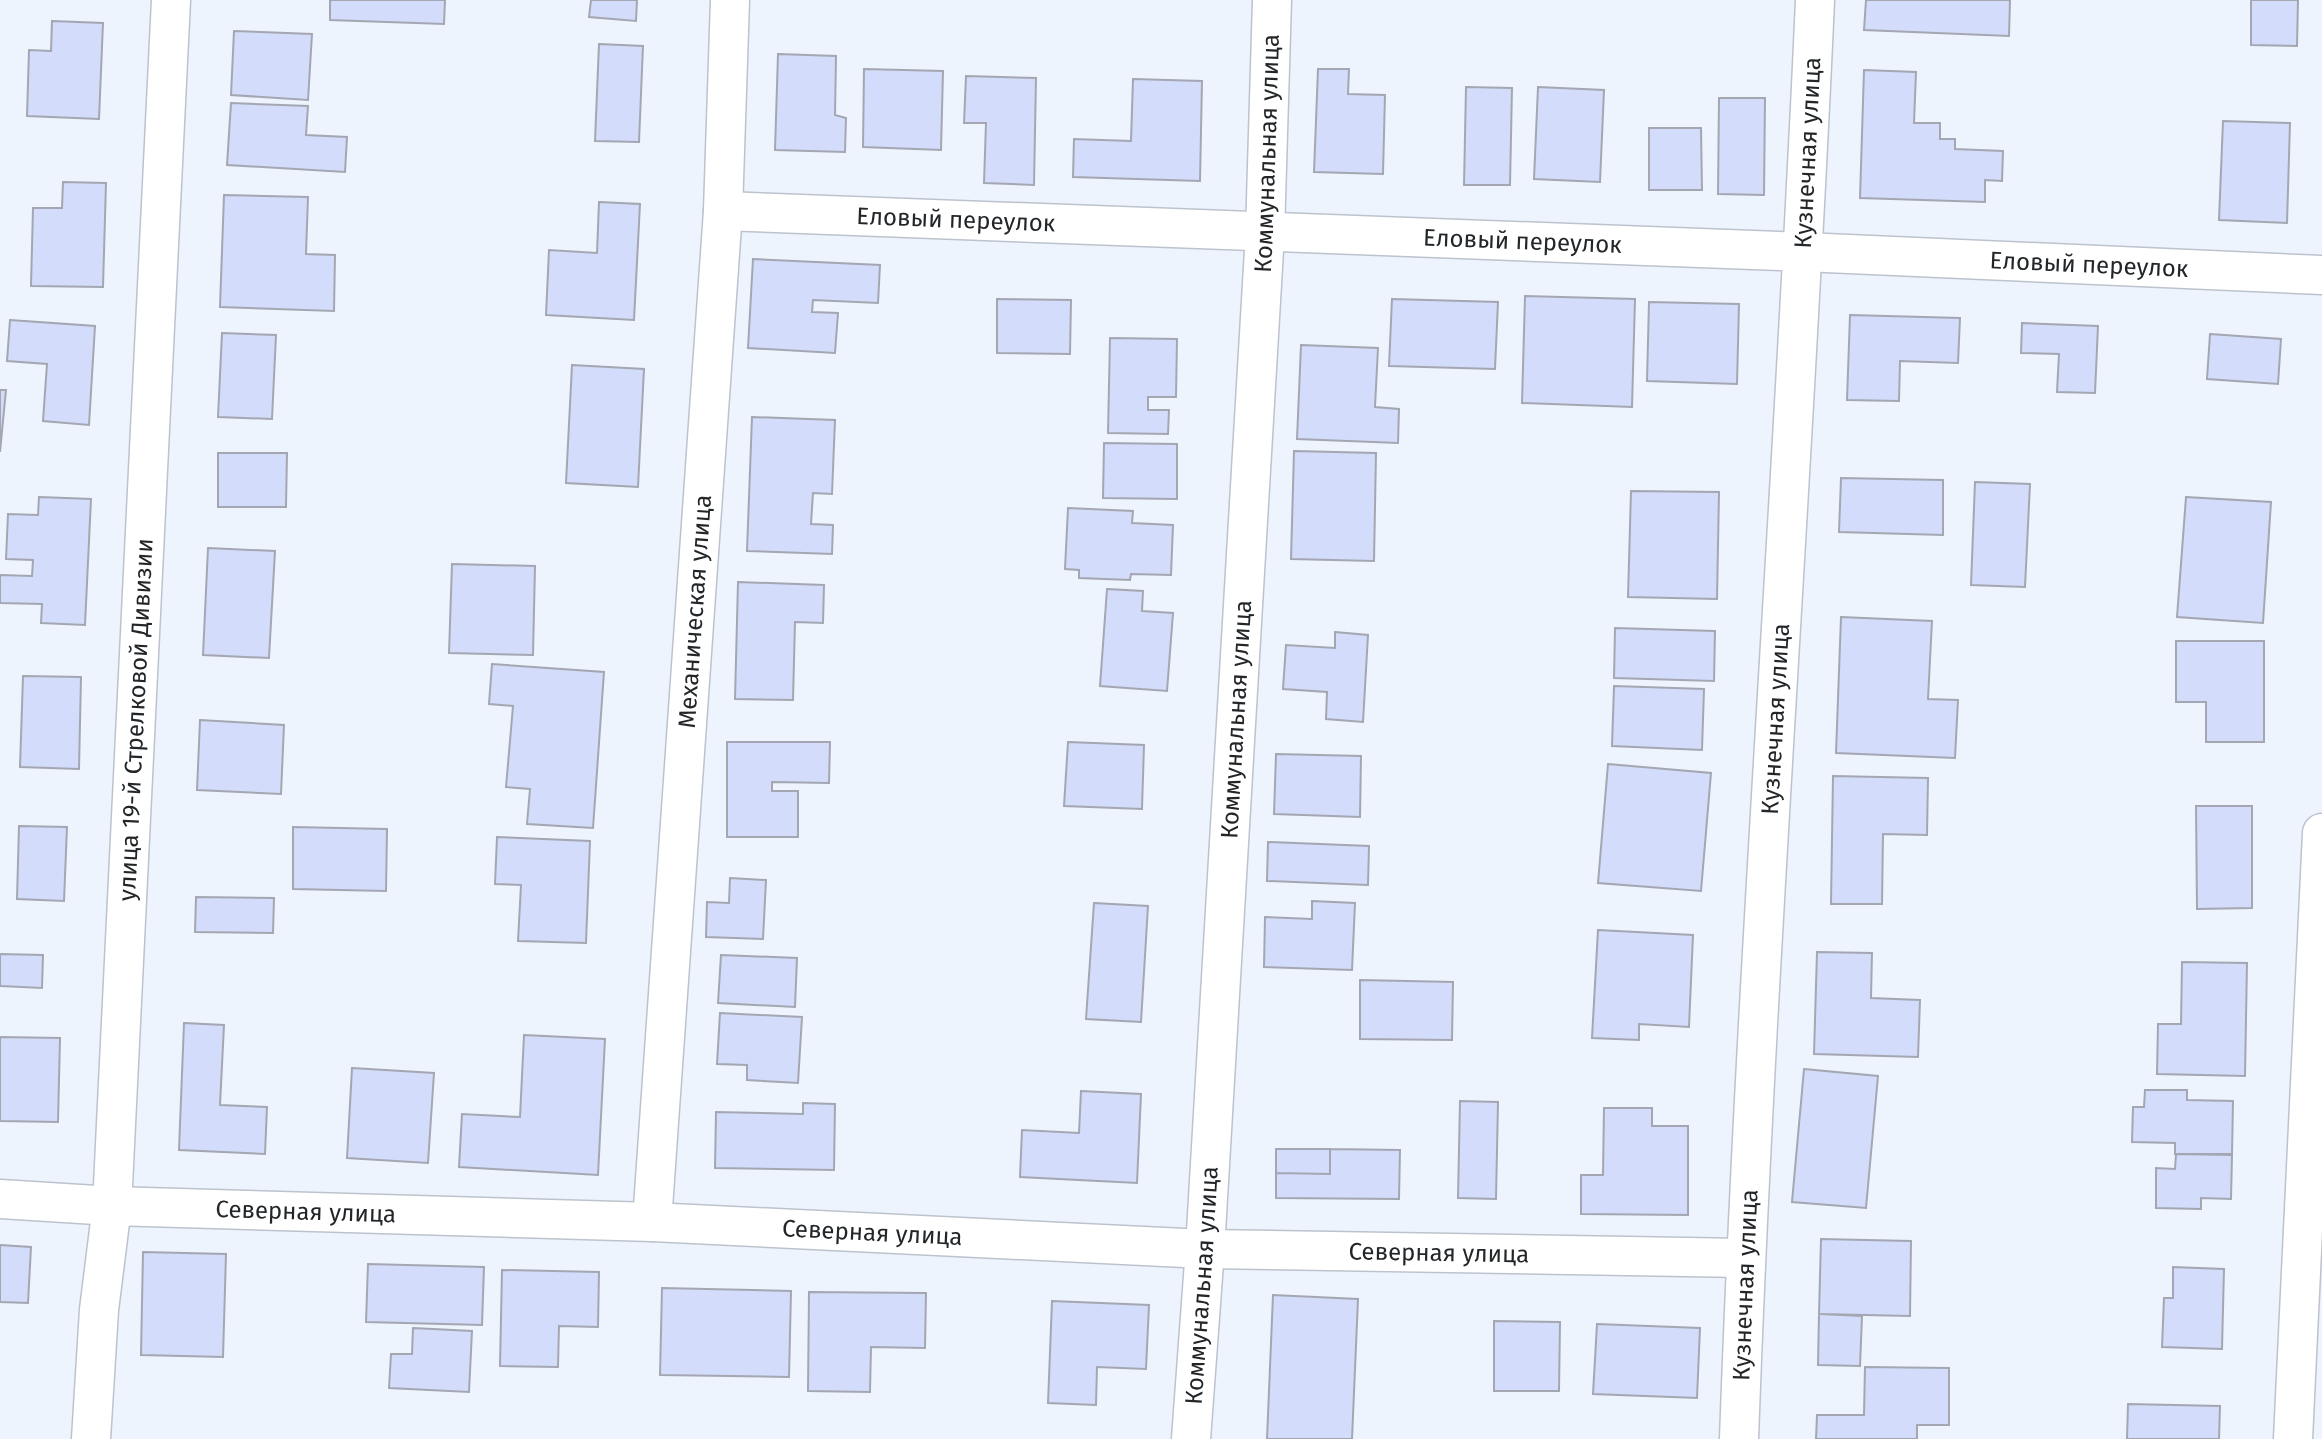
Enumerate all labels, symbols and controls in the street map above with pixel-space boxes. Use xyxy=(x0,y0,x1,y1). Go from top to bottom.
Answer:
street label: Коммунальная улица xyxy=(1249,33,1285,274)
street label: Кузнечная улица xyxy=(1789,56,1826,249)
street label: Еловый переулок xyxy=(856,202,1056,238)
street label: Еловый переулок xyxy=(1422,224,1623,259)
street label: Еловый переулок xyxy=(1989,246,2190,283)
street label: Механическая улица xyxy=(673,494,717,729)
street label: улица 19-й Стрелковой Дивизии xyxy=(113,538,159,902)
street label: Коммунальная улица xyxy=(1215,599,1257,840)
street label: Кузнечная улица xyxy=(1756,622,1795,816)
street label: Коммунальная улица xyxy=(1180,1165,1224,1406)
street label: Кузнечная улица xyxy=(1727,1189,1764,1382)
street label: Северная улица xyxy=(215,1195,396,1228)
street label: Северная улица xyxy=(781,1214,963,1251)
street label: Северная улица xyxy=(1348,1237,1529,1268)

